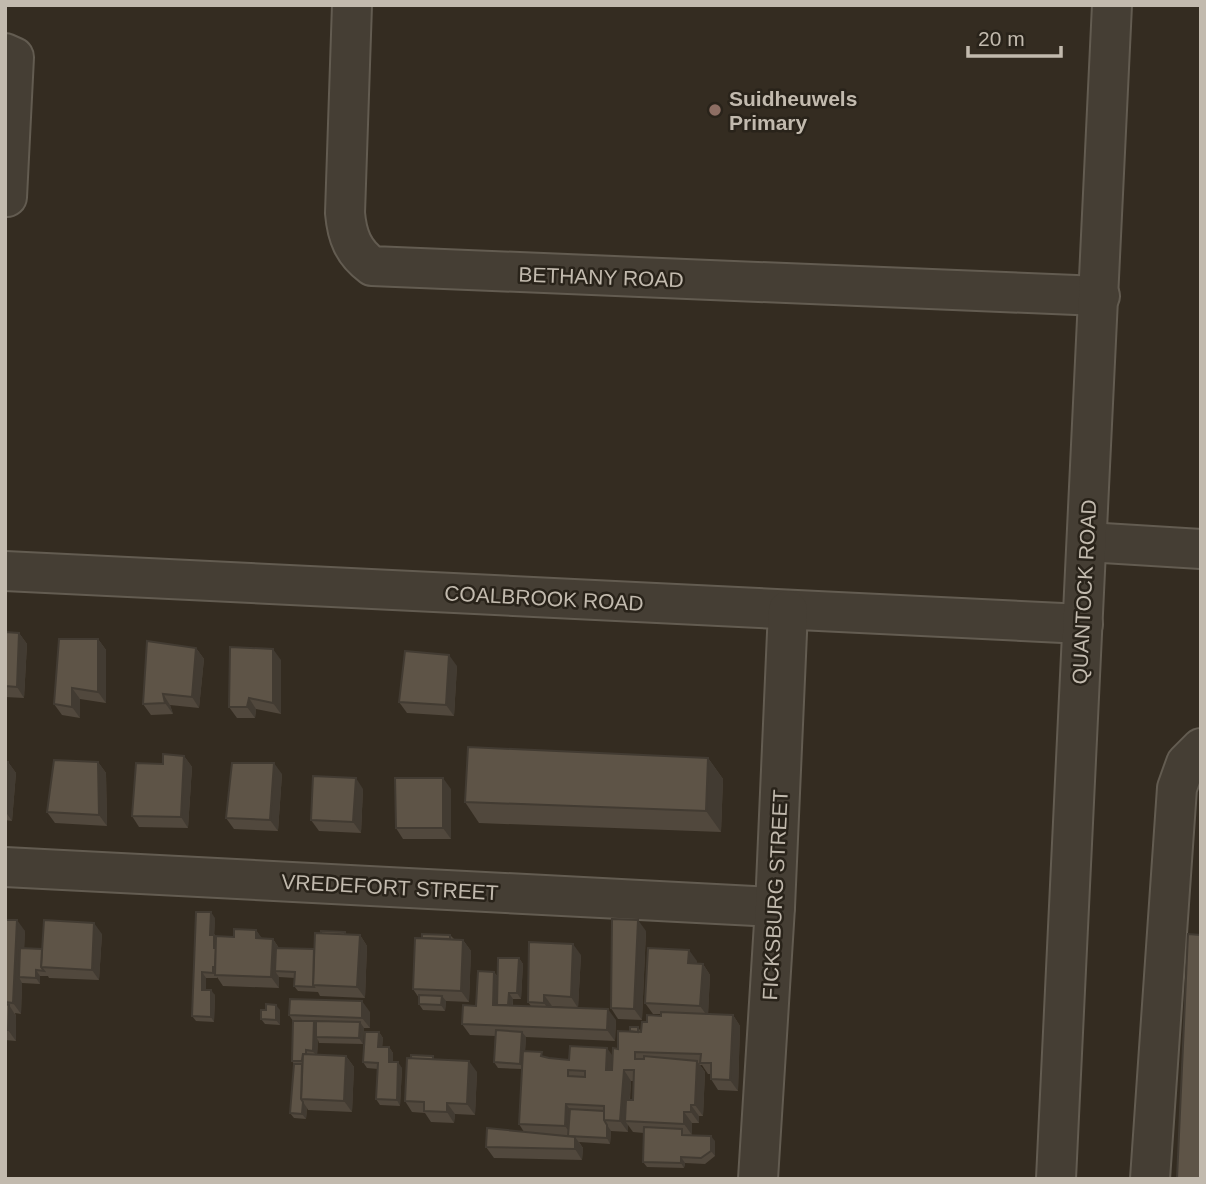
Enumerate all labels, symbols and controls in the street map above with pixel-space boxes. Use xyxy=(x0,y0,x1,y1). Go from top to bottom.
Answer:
scale bar xyxy=(968,14,1061,58)
text: 20 m xyxy=(978,27,1025,50)
place label: Suidheuwels Primary xyxy=(729,87,857,134)
marker: Suidheuwels Primary xyxy=(707,102,723,118)
street label: BETHANY ROAD xyxy=(518,263,684,291)
street label: QUANTOCK ROAD xyxy=(1068,499,1100,685)
street label: COALBROOK ROAD xyxy=(444,581,644,615)
street label: FICKSBURG STREET xyxy=(758,789,792,1001)
street label: VREDEFORT STREET xyxy=(281,870,499,904)

